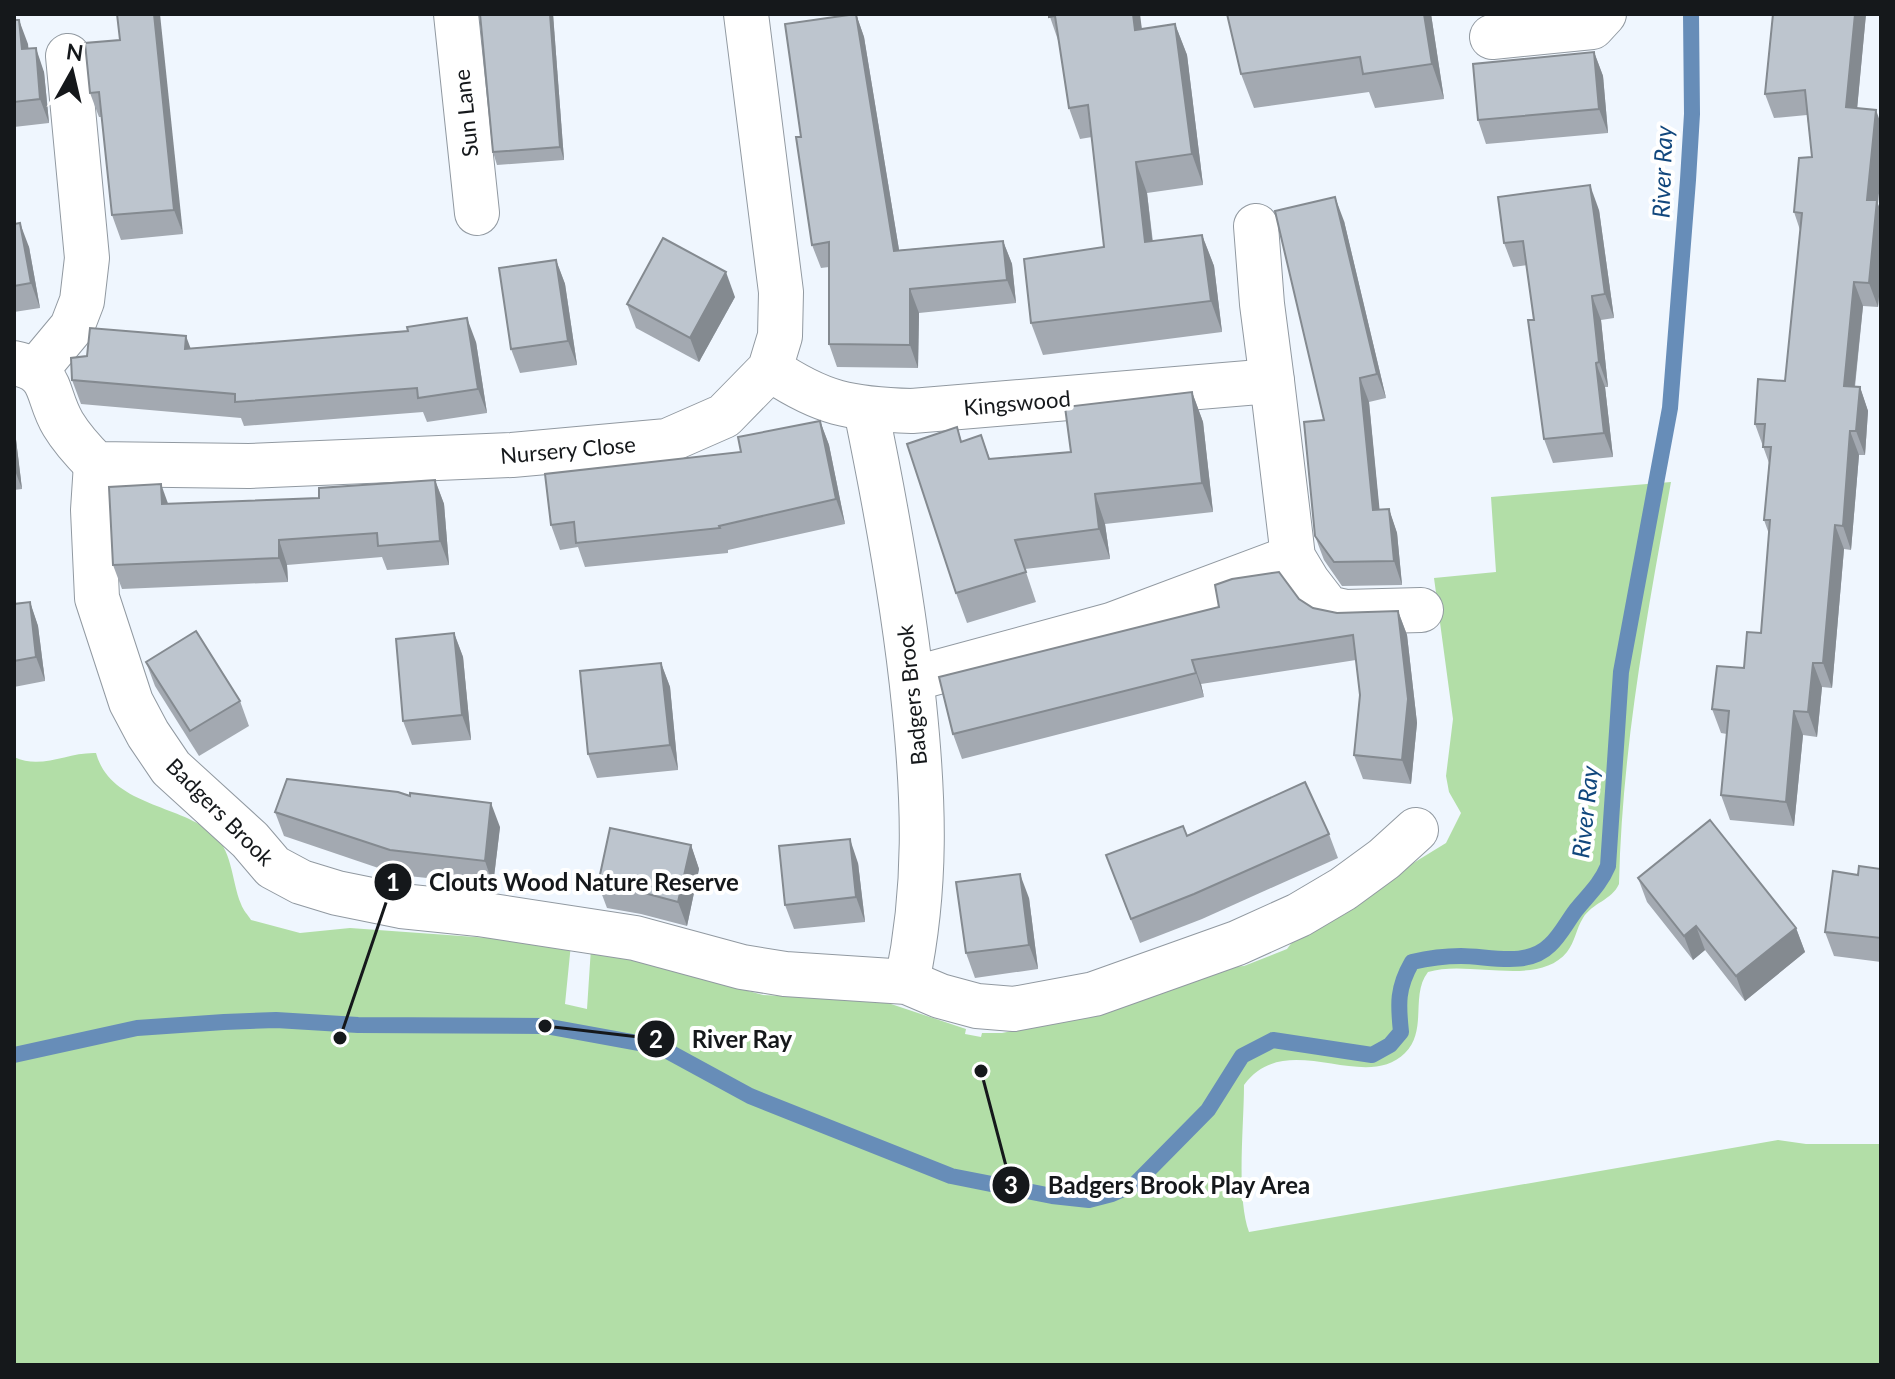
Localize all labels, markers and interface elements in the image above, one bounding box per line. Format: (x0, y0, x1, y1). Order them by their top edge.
north arrow (32, 32, 112, 112)
text: N (65, 37, 85, 66)
street label: Sun Lane (447, 68, 484, 158)
water label: River Ray (1645, 125, 1678, 219)
street label: Kingswood (962, 384, 1072, 421)
street label: Nursery Close (499, 430, 637, 469)
street label: Badgers Brook (891, 623, 932, 767)
street label: Badgers Brook (161, 752, 280, 872)
water label: River Ray (1565, 764, 1604, 859)
callout: Clouts Wood Nature Reserve (373, 858, 755, 906)
text: 1 (386, 867, 400, 896)
text: Clouts Wood Nature Reserve (429, 867, 739, 896)
callout: River Ray (636, 1015, 809, 1063)
text: 2 (649, 1024, 663, 1053)
text: River Ray (692, 1024, 793, 1053)
callout: Badgers Brook Play Area (991, 1161, 1327, 1209)
text: 3 (1004, 1170, 1018, 1199)
text: Badgers Brook Play Area (1048, 1170, 1310, 1199)

